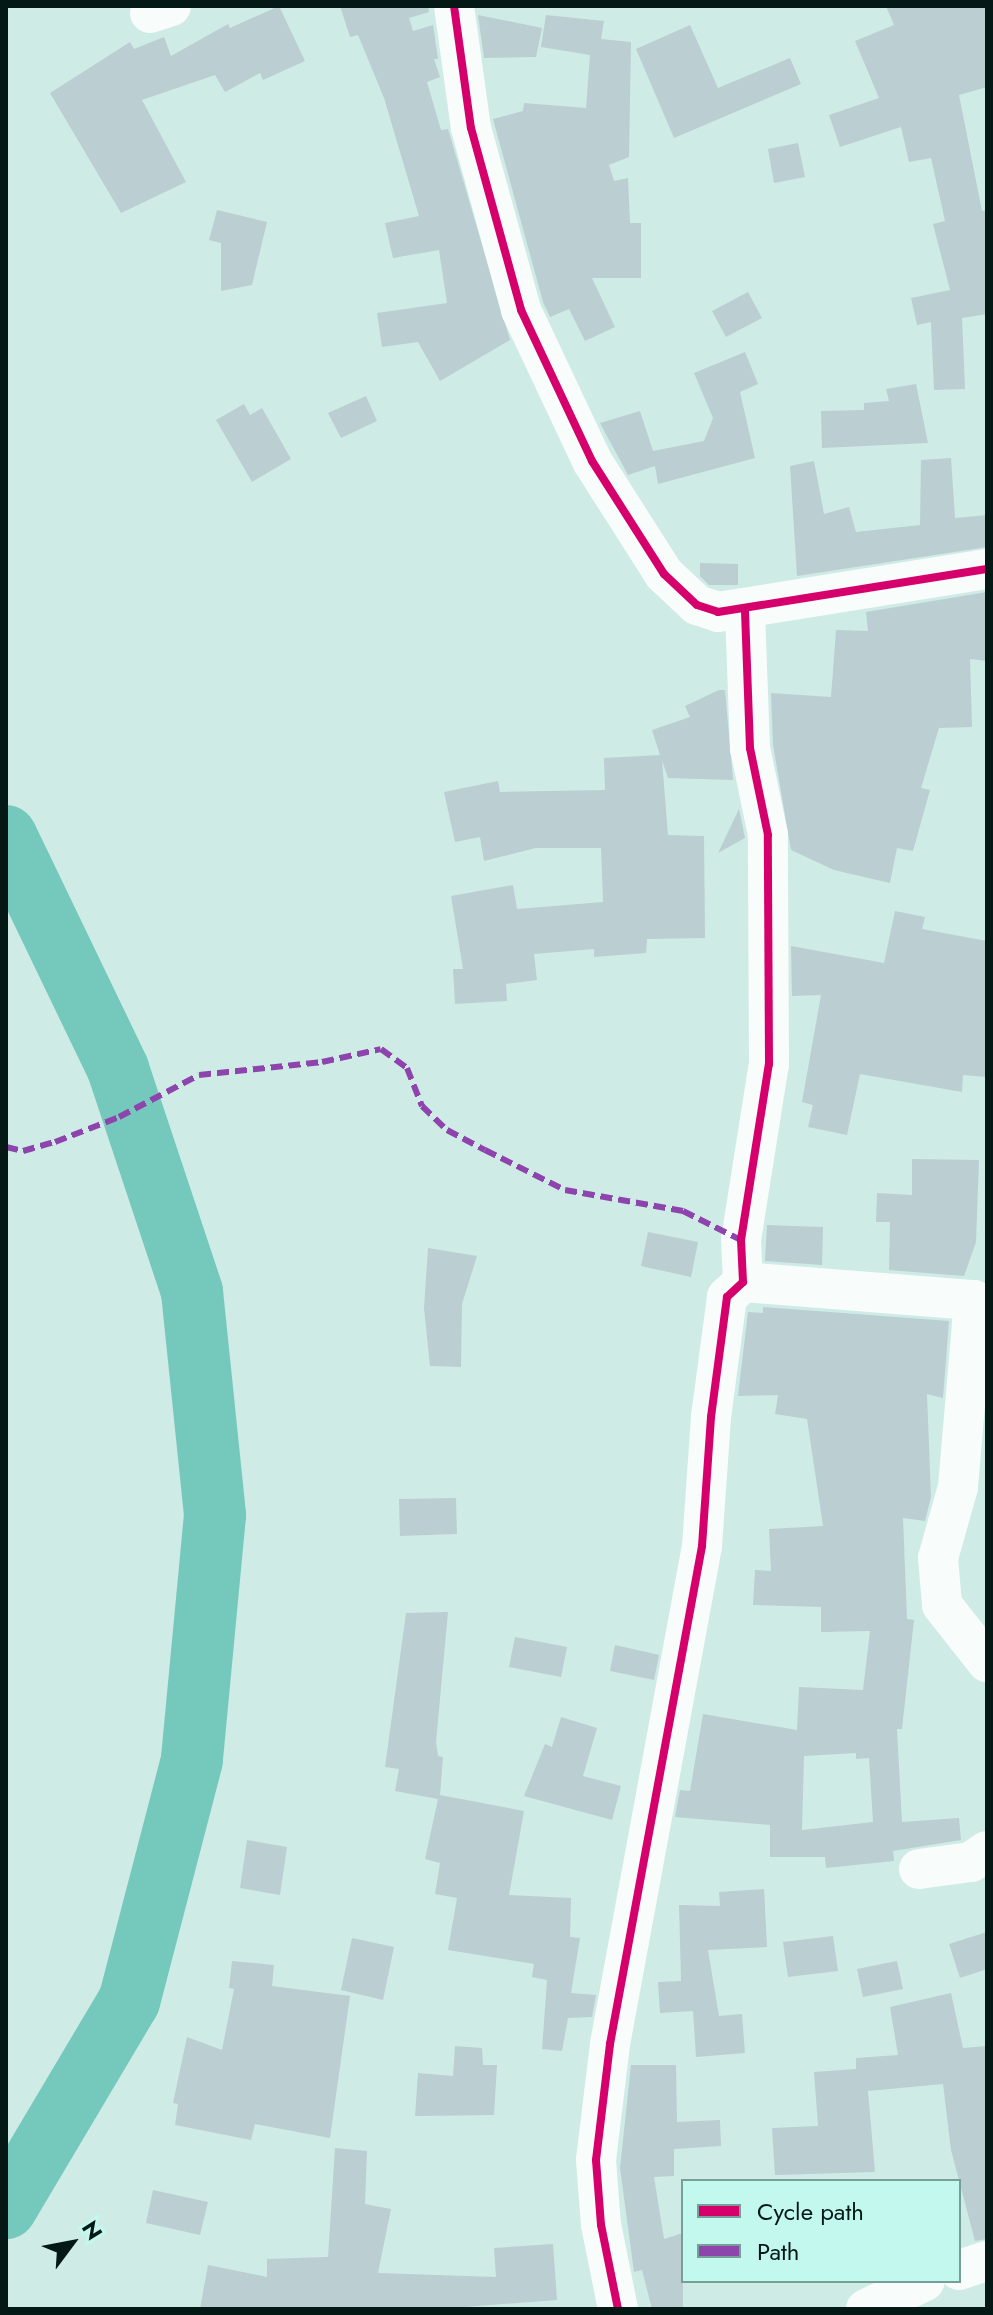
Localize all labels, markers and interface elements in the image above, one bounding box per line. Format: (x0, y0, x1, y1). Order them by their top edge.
legend (681, 2179, 961, 2283)
text: Cycle path (757, 2194, 864, 2229)
north arrow (32, 2203, 112, 2283)
text: N (74, 2214, 111, 2246)
text: Path (757, 2234, 799, 2269)

